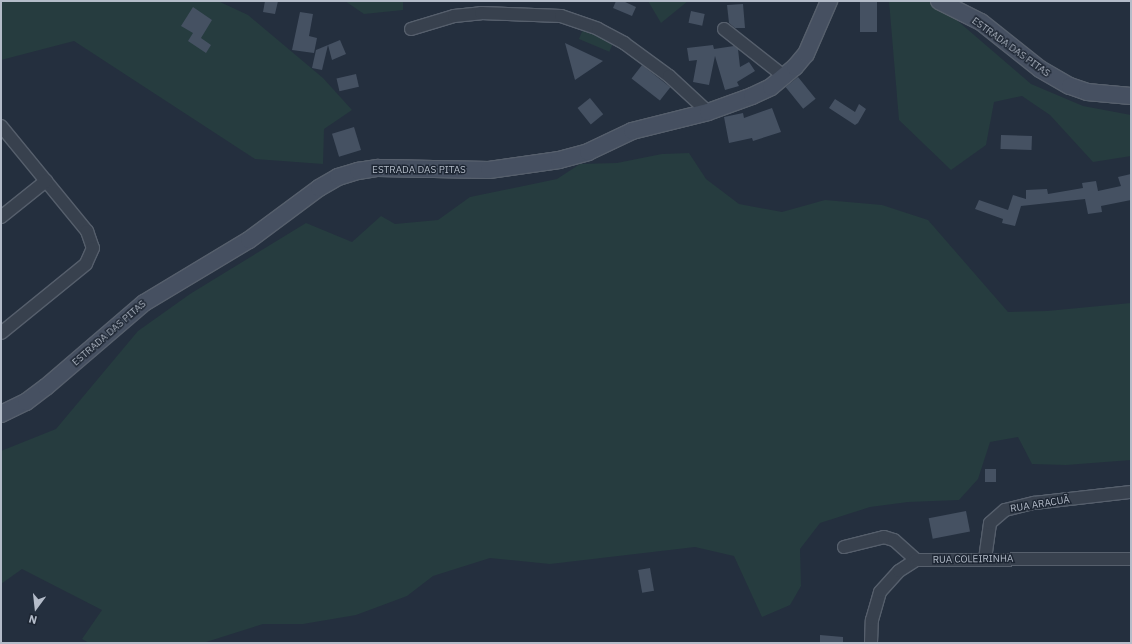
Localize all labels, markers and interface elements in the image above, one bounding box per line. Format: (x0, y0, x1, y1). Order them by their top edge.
street label: ESTRADA DAS PITAS (970, 15, 1052, 79)
street label: ESTRADA DAS PITAS (372, 164, 466, 176)
street label: ESTRADA DAS PITAS (70, 298, 148, 368)
street label: RUA ARACUÃ (1009, 493, 1071, 515)
street label: RUA COLEIRINHA (933, 552, 1013, 566)
north arrow (16, 588, 56, 628)
text: N (27, 612, 39, 627)

